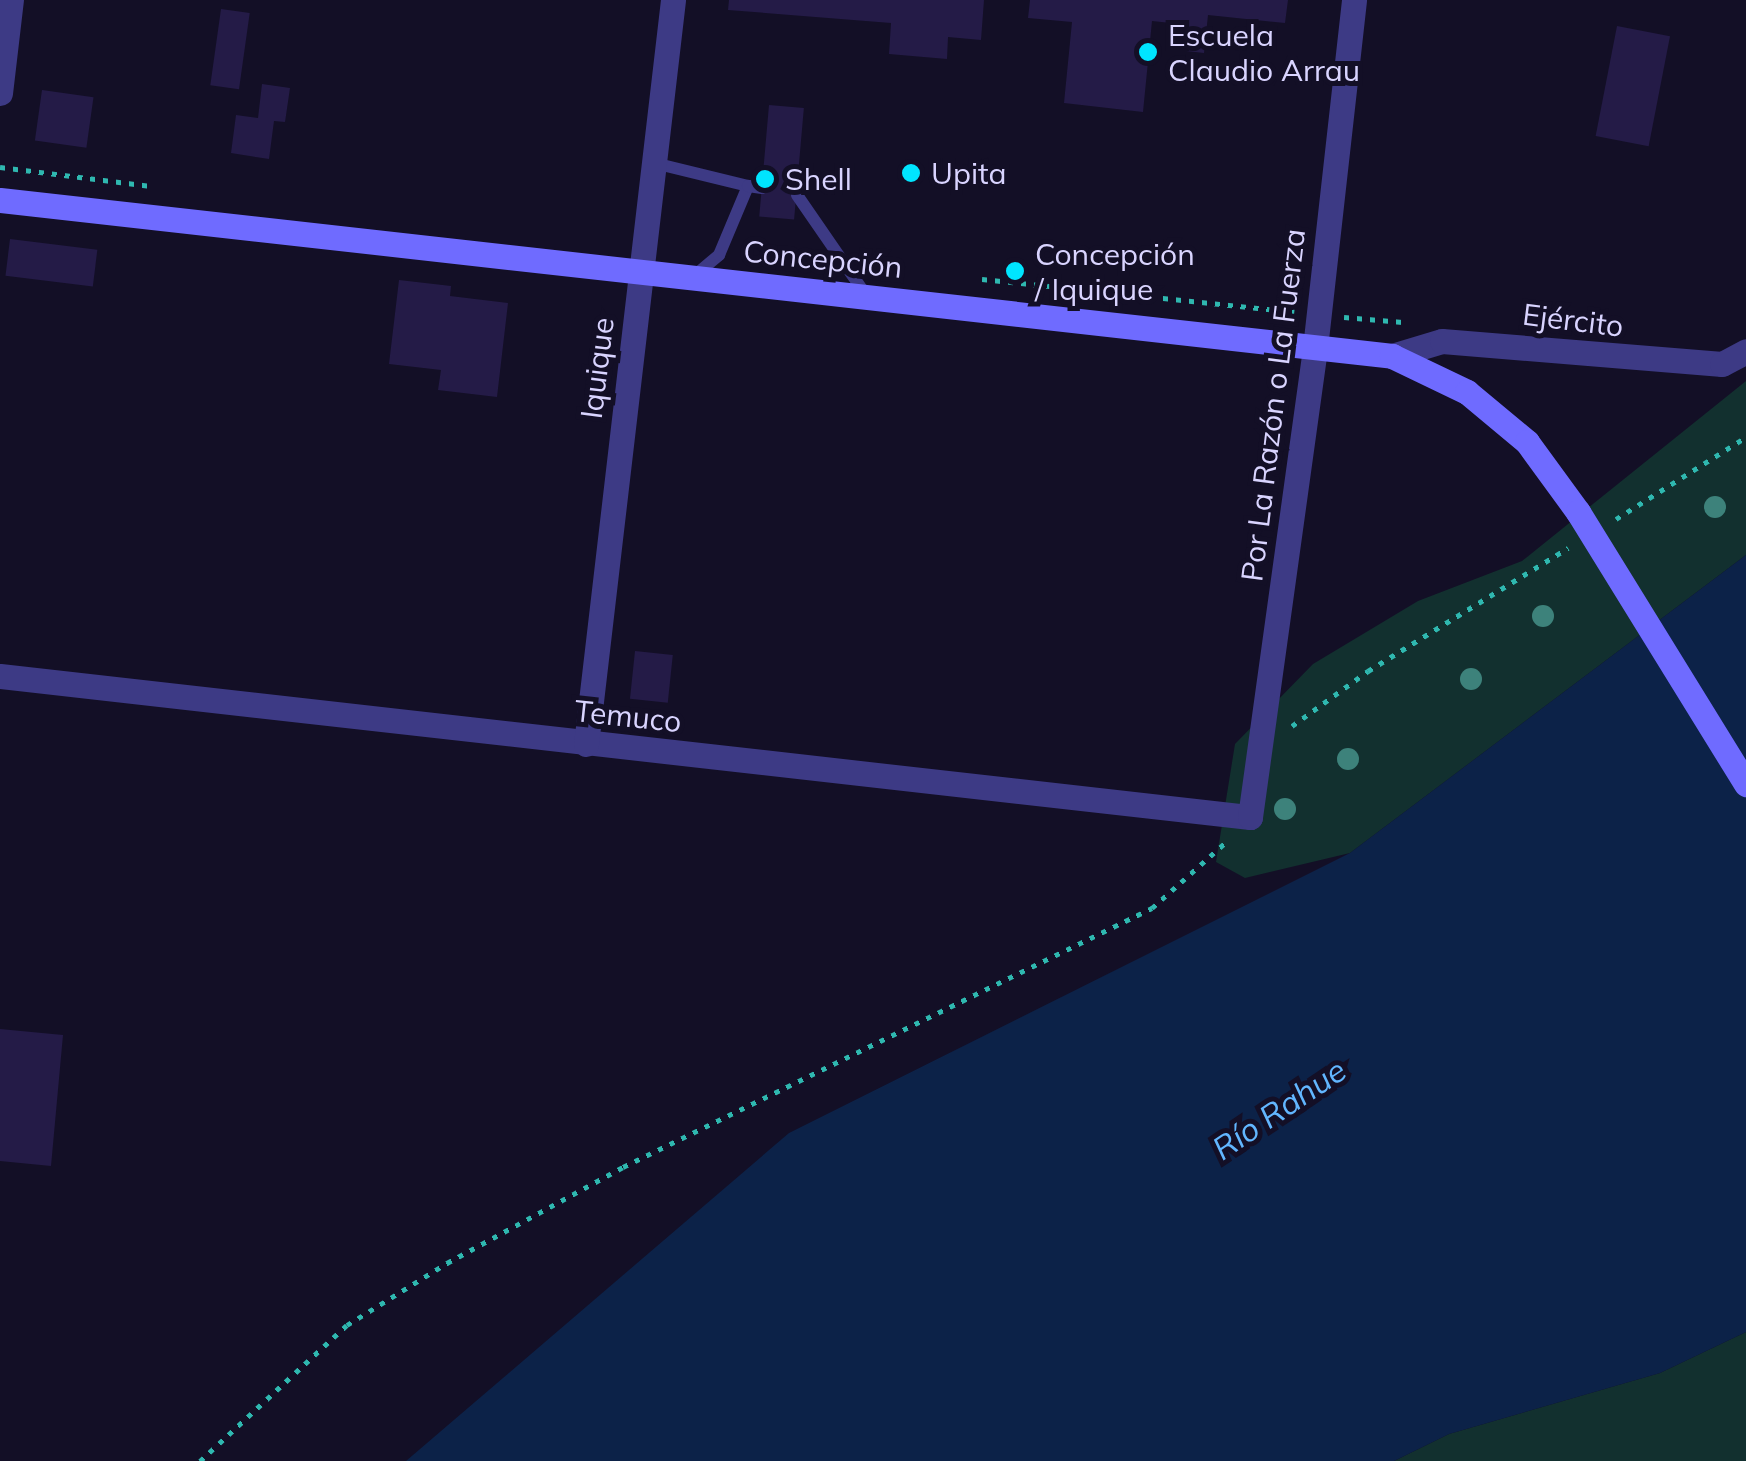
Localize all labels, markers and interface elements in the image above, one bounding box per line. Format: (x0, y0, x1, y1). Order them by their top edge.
place label: Escuela Claudio Arrau (1168, 17, 1360, 88)
marker: Escuela Claudio Arrau (1137, 41, 1159, 63)
place label: Upita (931, 155, 1007, 191)
place label: Shell (785, 161, 852, 197)
marker: Upita (900, 162, 922, 184)
marker: Shell (754, 168, 776, 190)
street label: Por La Razón o La Fuerza (1233, 227, 1313, 583)
street label: Concepción (742, 233, 904, 285)
place label: Concepción / Iquique (1035, 236, 1195, 306)
marker: Concepción / Iquique (1004, 260, 1026, 282)
street label: Ejército (1521, 296, 1625, 344)
street label: Iquique (573, 315, 621, 421)
street label: Temuco (573, 692, 683, 740)
water label: Río Rahue (1205, 1051, 1353, 1167)

